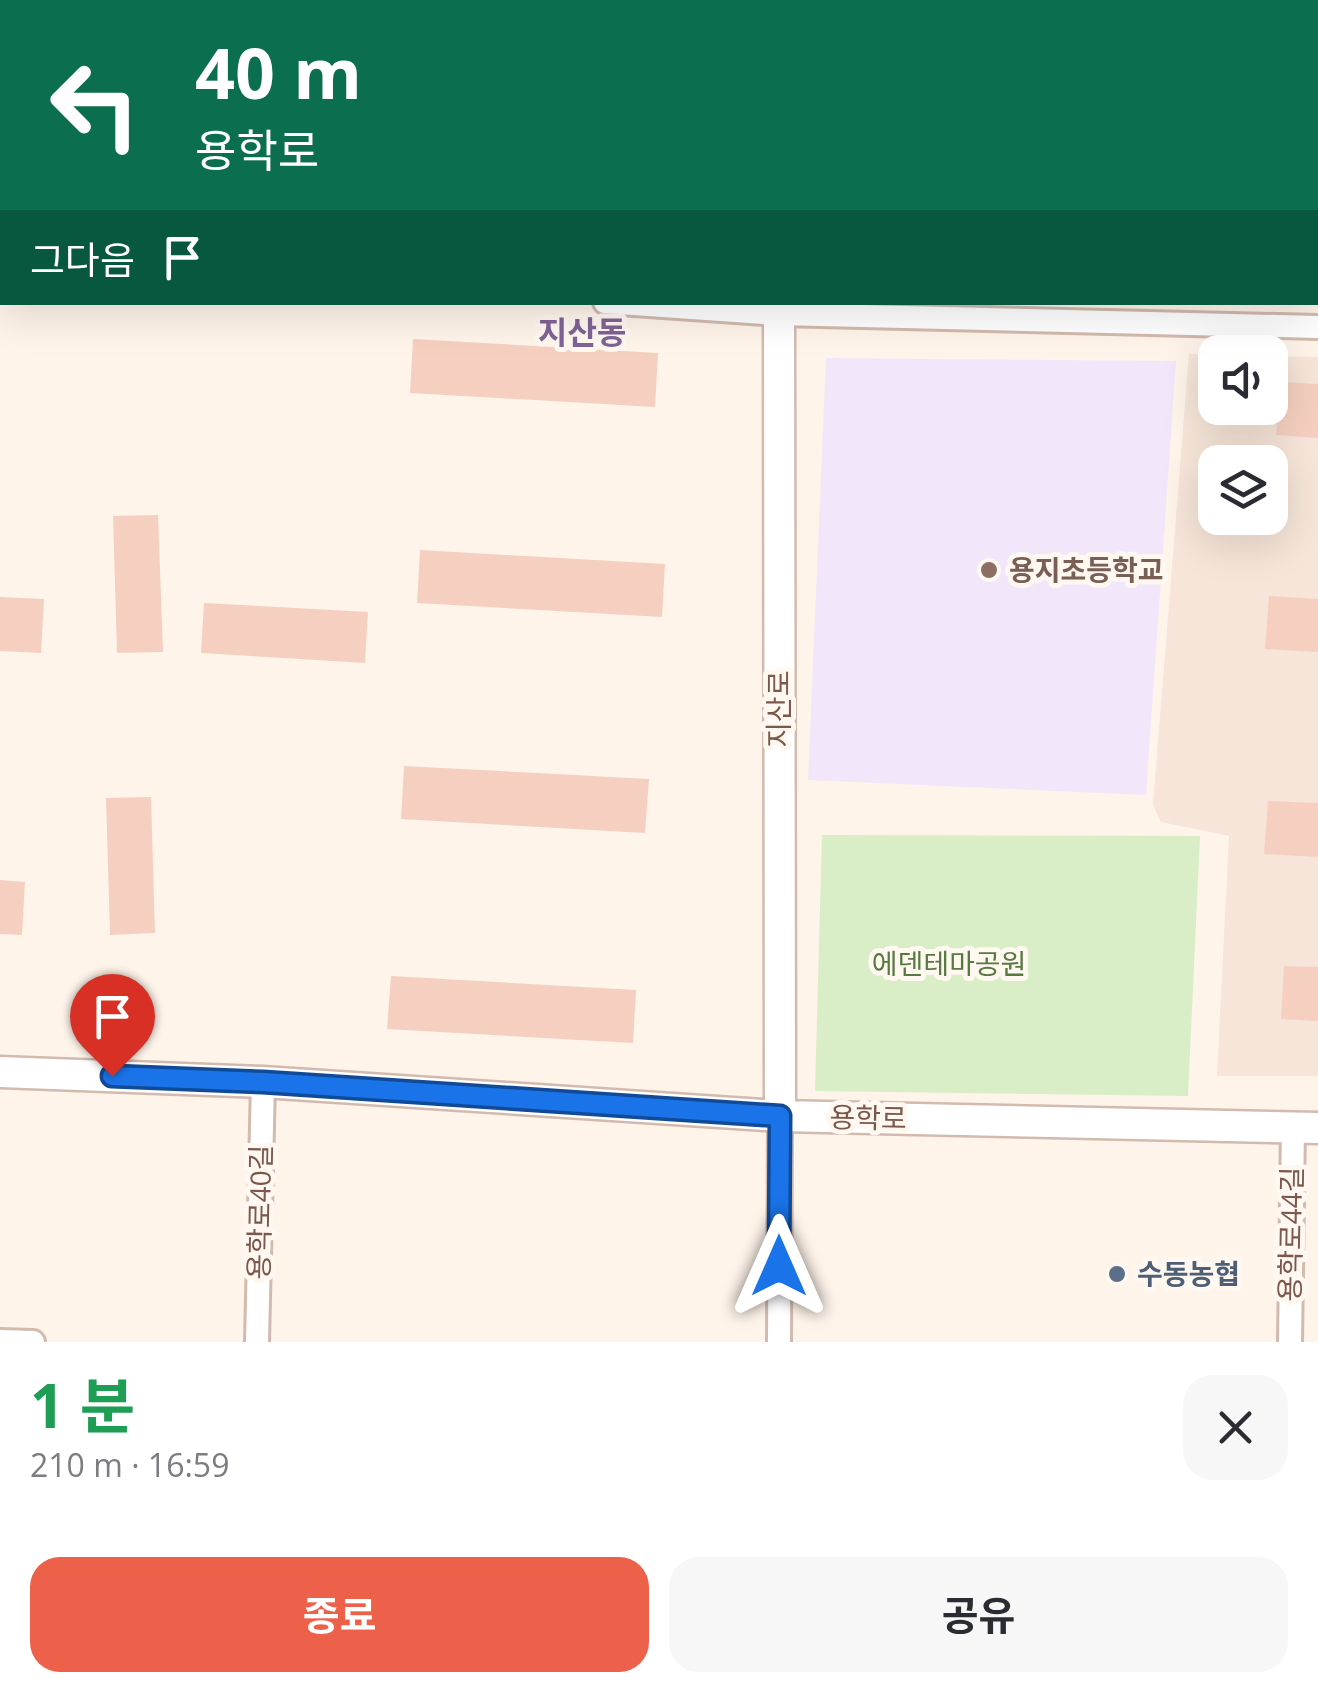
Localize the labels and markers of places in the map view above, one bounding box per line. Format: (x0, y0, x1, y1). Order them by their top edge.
place label: 용지초등학교 (1009, 550, 1164, 588)
marker: 용지초등학교 (978, 559, 1000, 581)
pin (70, 974, 155, 1077)
place label: 수동농협 (1137, 1254, 1240, 1292)
marker: 수동농협 (1106, 1263, 1128, 1285)

